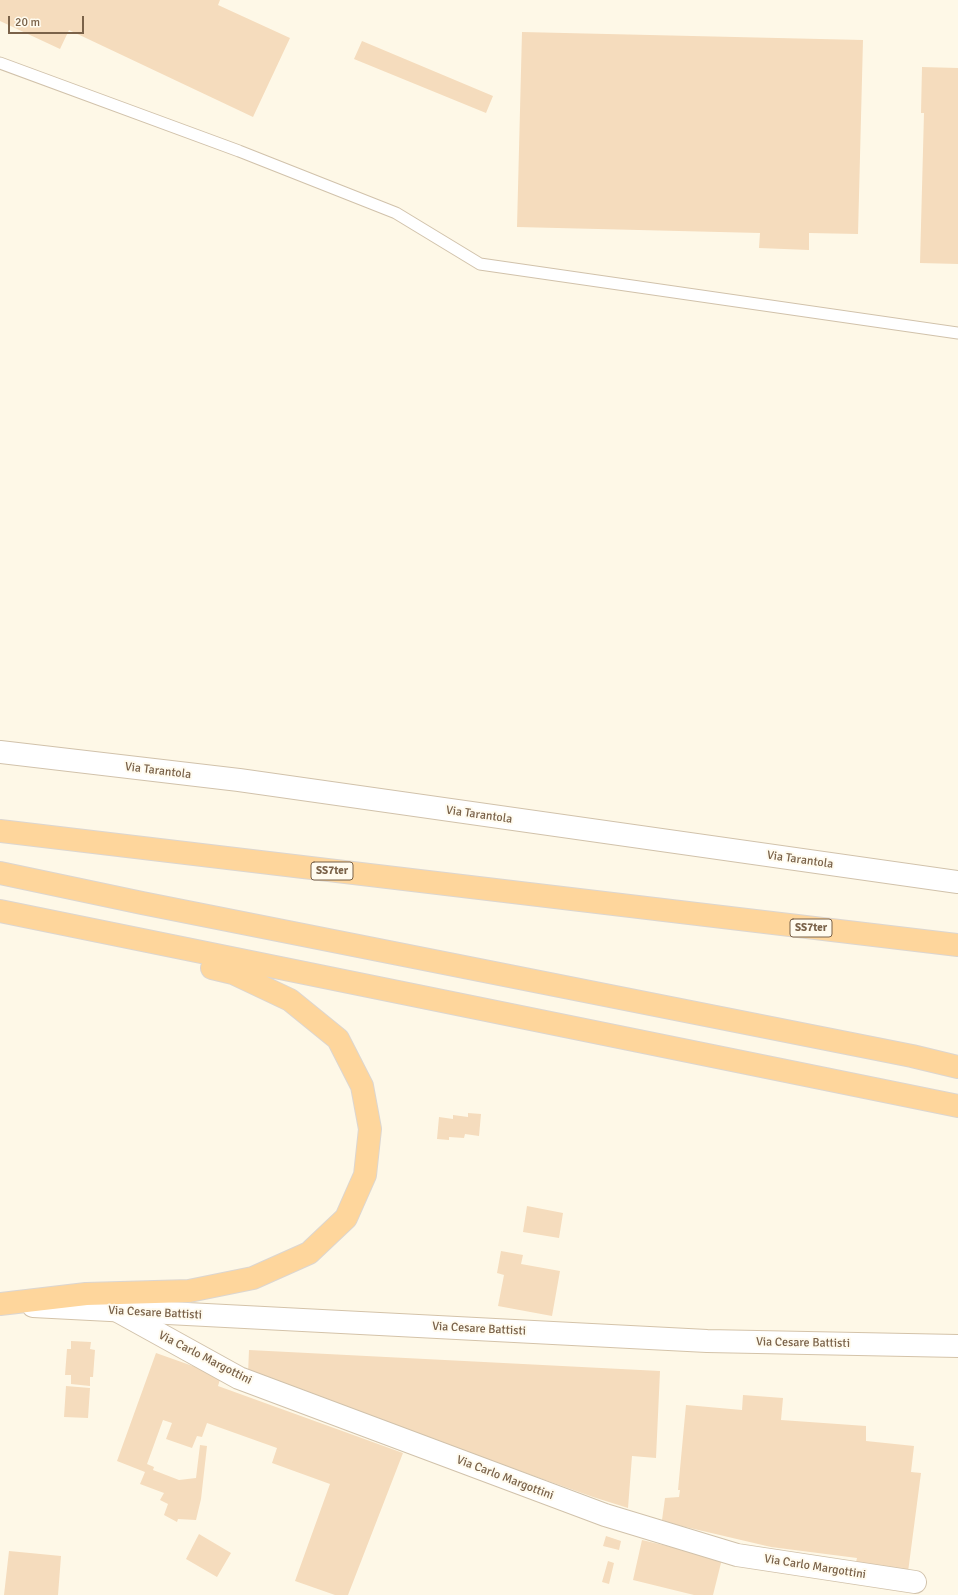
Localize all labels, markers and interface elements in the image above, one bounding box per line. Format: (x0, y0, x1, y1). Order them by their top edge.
scale bar (10, 8, 86, 34)
text: 20 m (15, 15, 40, 30)
street label: Via Tarantola (124, 760, 192, 782)
street label: Via Tarantola (445, 803, 513, 827)
street label: Via Tarantola (766, 848, 834, 872)
road number: SS7ter (311, 862, 353, 880)
road number: SS7ter (790, 919, 832, 937)
street label: Via Cesare Battisti (108, 1303, 202, 1323)
street label: Via Cesare Battisti (432, 1319, 526, 1339)
street label: Via Carlo Margottini (156, 1328, 254, 1388)
street label: Via Cesare Battisti (756, 1335, 850, 1351)
street label: Via Carlo Margottini (454, 1453, 556, 1503)
street label: Via Carlo Margottini (763, 1552, 867, 1582)

